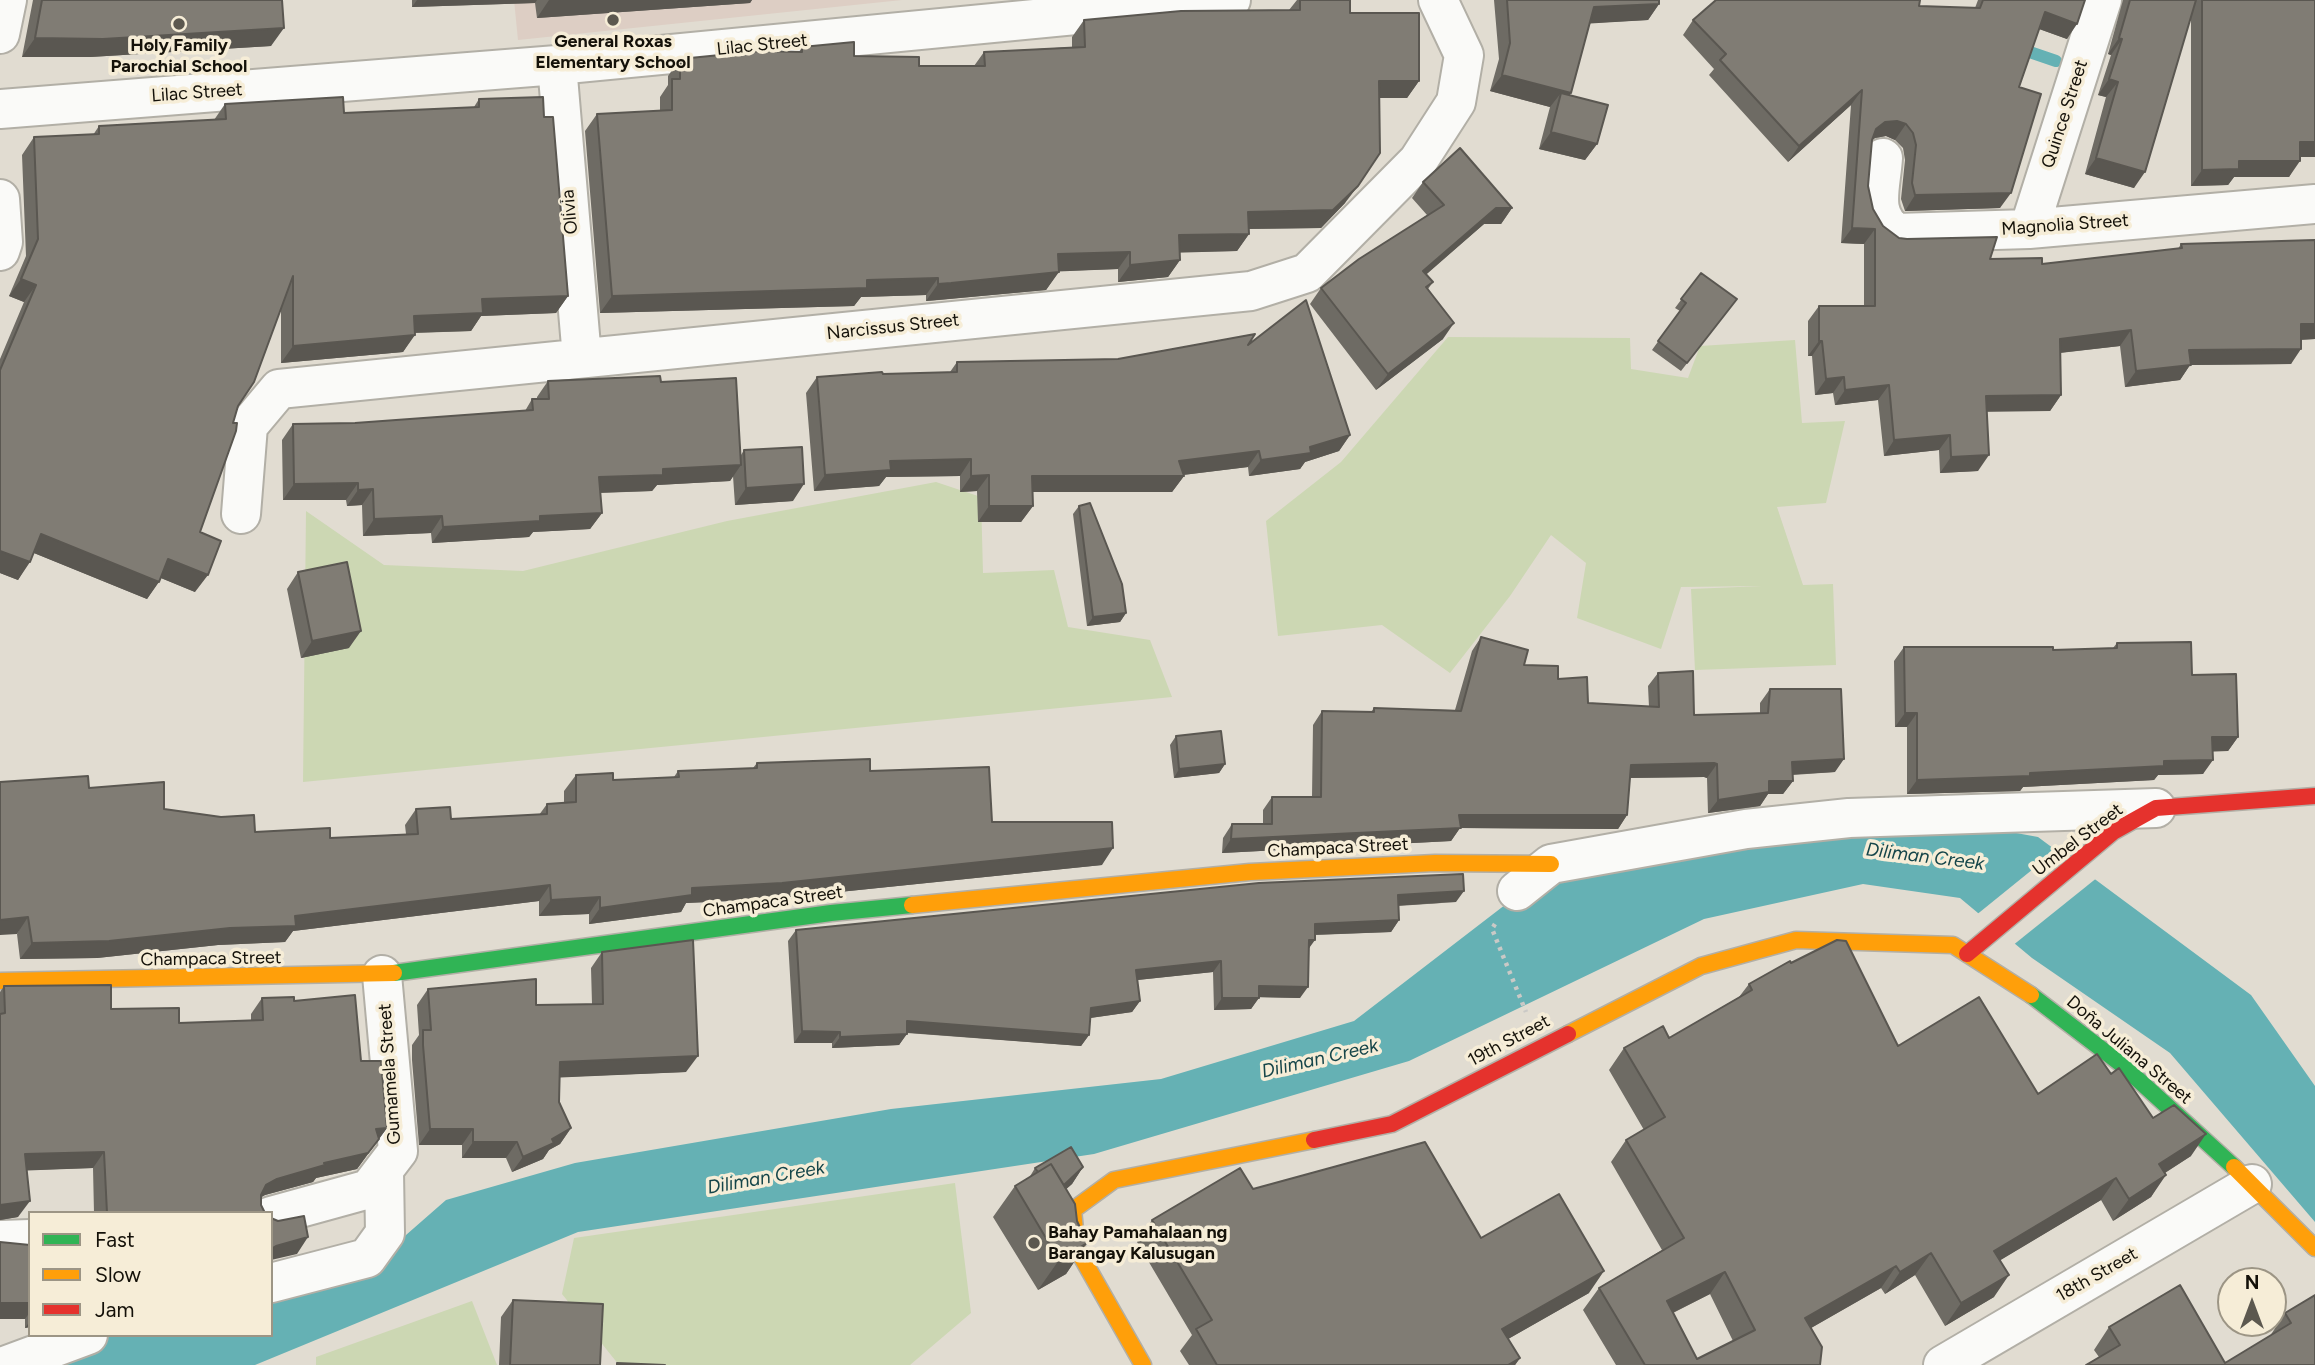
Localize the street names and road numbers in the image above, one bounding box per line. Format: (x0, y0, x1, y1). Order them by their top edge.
street label: Lilac Street (715, 29, 809, 61)
street label: Quince Street (2037, 57, 2093, 171)
street label: Lilac Street (151, 79, 243, 107)
street label: Olivia (557, 189, 583, 235)
street label: Magnolia Street (2001, 210, 2129, 240)
street label: Narcissus Street (826, 309, 960, 345)
street label: Umbel Street (2029, 799, 2127, 881)
street label: Champaca Street (1267, 834, 1409, 862)
street label: Champaca Street (702, 881, 844, 923)
street label: Champaca Street (140, 947, 282, 971)
street label: Doña Juliana Street (2062, 991, 2196, 1109)
street label: Gumamela Street (374, 1003, 406, 1145)
street label: 19th Street (1464, 1010, 1554, 1072)
street label: 18th Street (2053, 1243, 2141, 1307)

